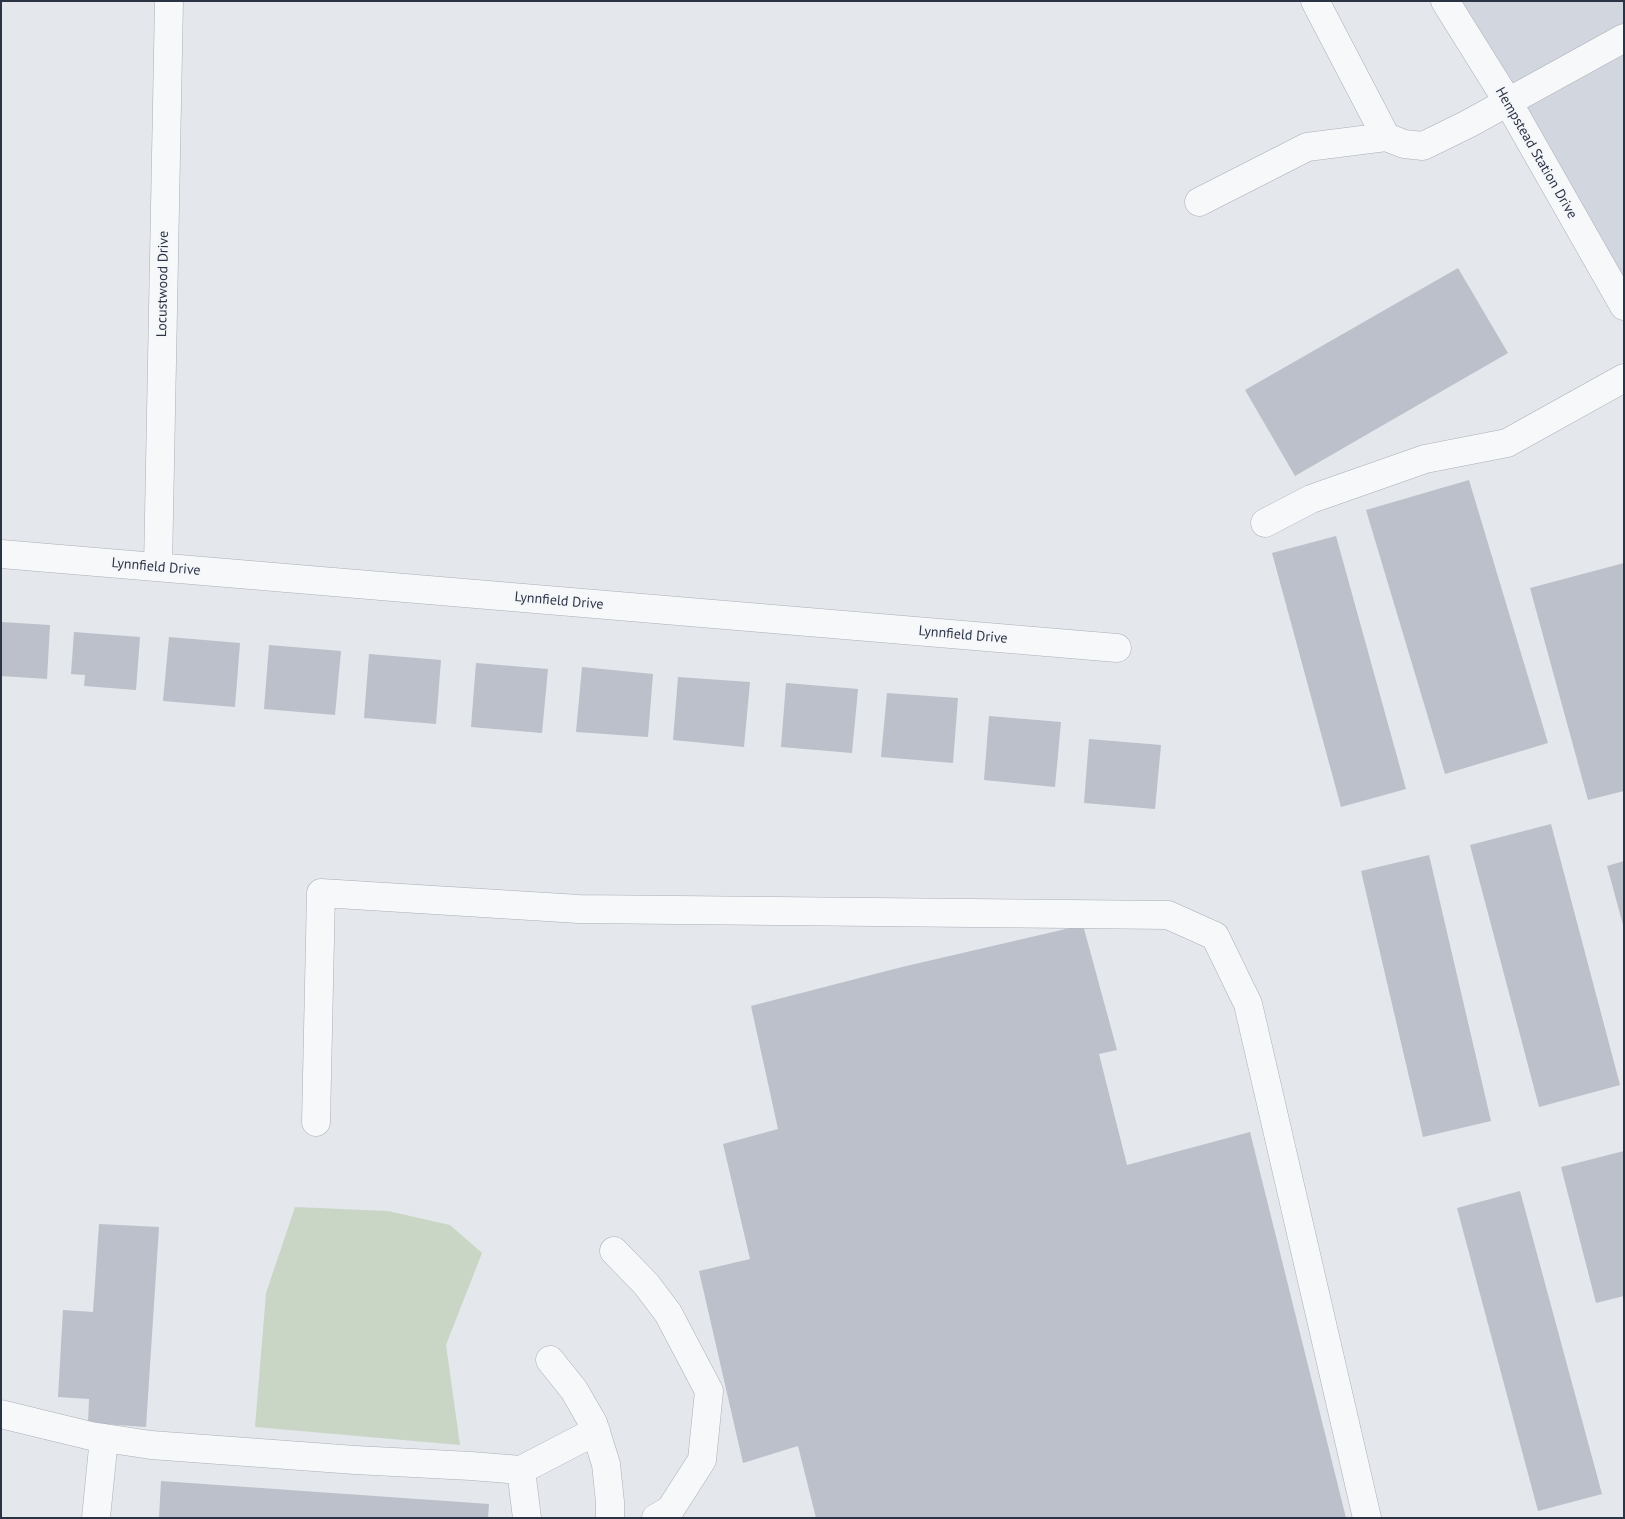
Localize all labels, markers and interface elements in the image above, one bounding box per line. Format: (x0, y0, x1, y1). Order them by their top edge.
street label: Hempstead Station Drive (1491, 84, 1581, 222)
street label: Locustwood Drive (154, 231, 172, 337)
street label: Lynnfield Drive (111, 555, 201, 579)
street label: Lynnfield Drive (514, 589, 604, 613)
street label: Lynnfield Drive (918, 623, 1008, 647)

